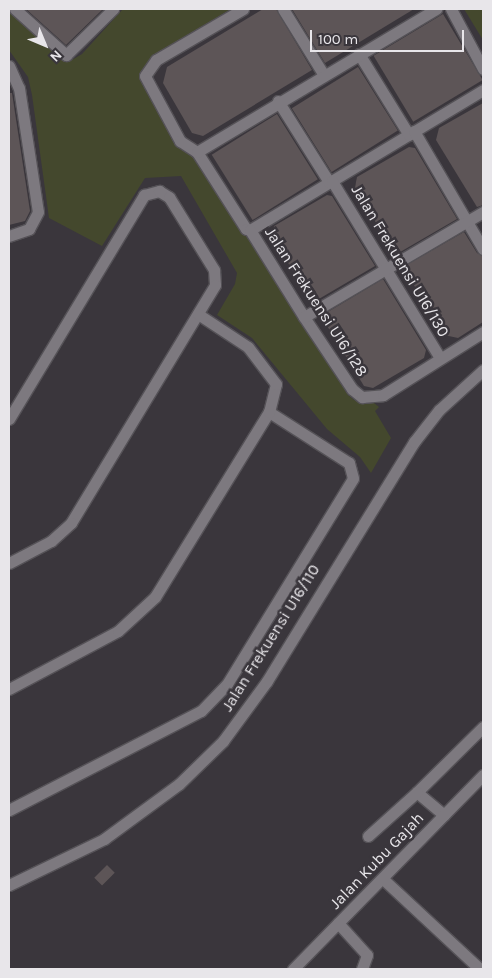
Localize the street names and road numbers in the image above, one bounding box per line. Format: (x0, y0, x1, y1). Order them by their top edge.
street label: Jalan Frekuensi U16/130 (347, 181, 453, 341)
street label: Jalan Frekuensi U16/128 (261, 224, 371, 380)
street label: Jalan Frekuensi U16/110 (218, 561, 324, 715)
street label: Jalan Kubu Gajah (326, 809, 428, 913)

